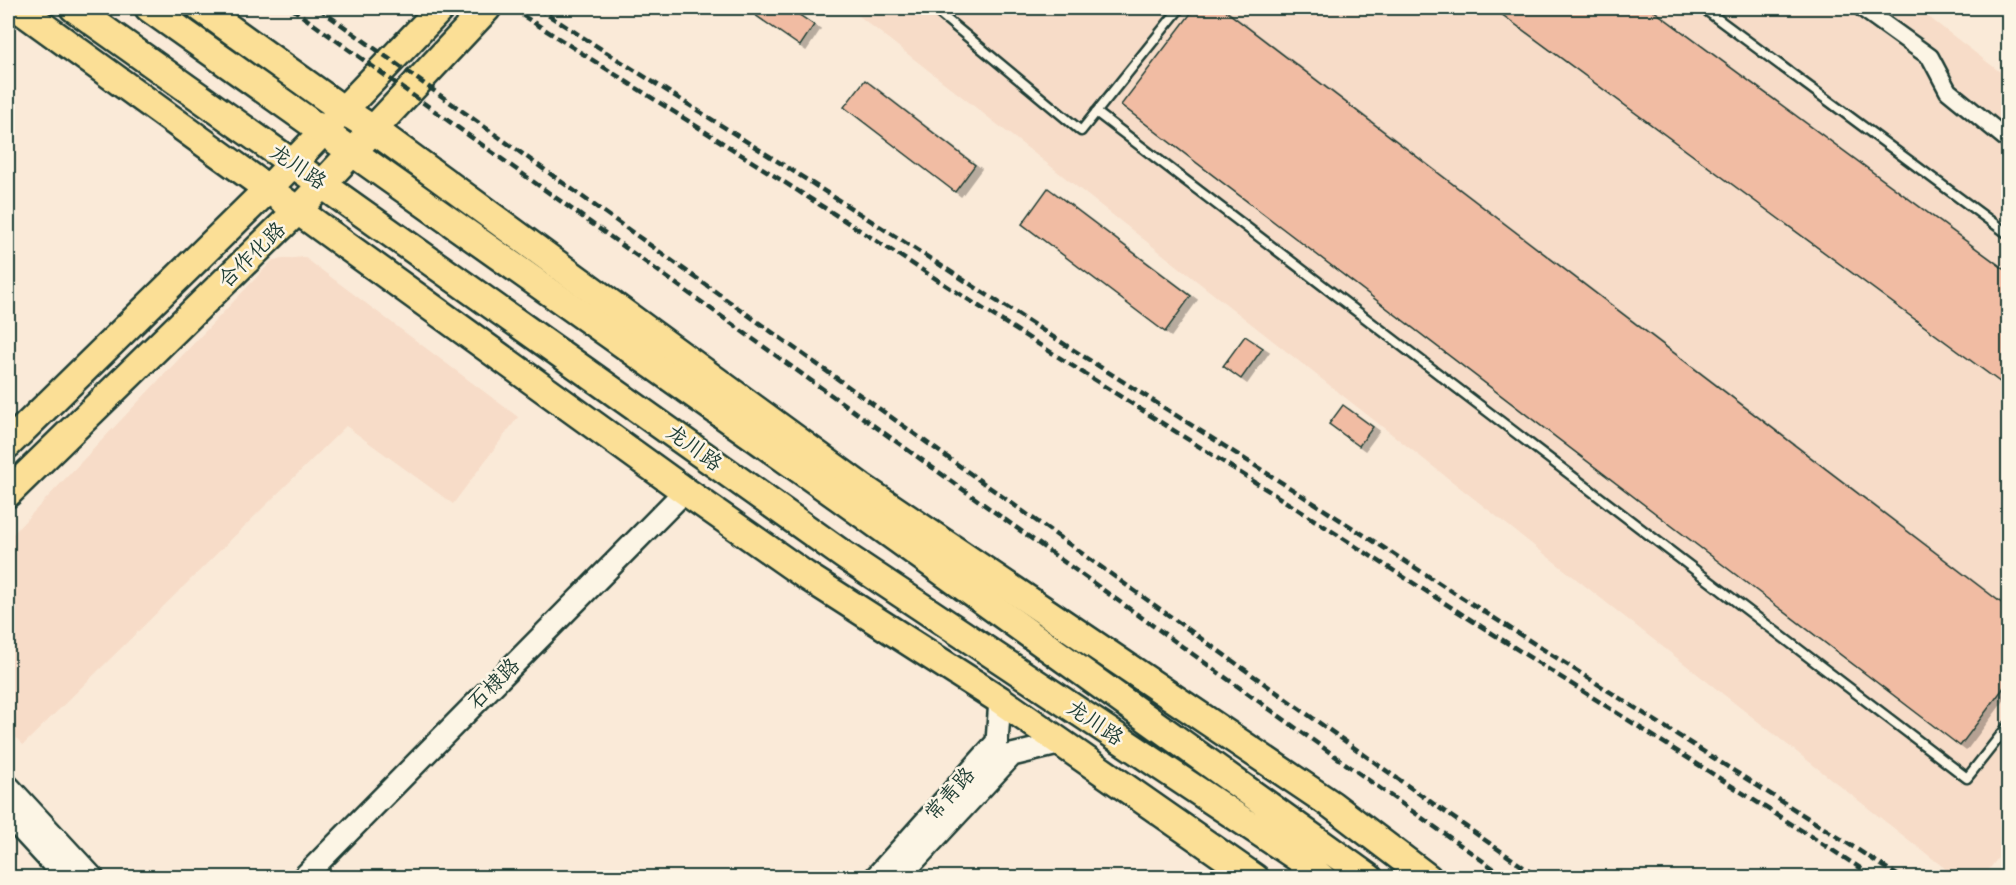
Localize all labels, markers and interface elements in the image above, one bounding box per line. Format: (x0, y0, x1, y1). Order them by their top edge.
street label: 龙川路 (265, 139, 331, 195)
street label: 合作化路 (213, 217, 291, 293)
street label: 龙川路 (661, 419, 727, 477)
street label: 石棣路 (463, 653, 525, 715)
street label: 龙川路 (1062, 695, 1128, 751)
street label: 常青路 (920, 762, 980, 826)

